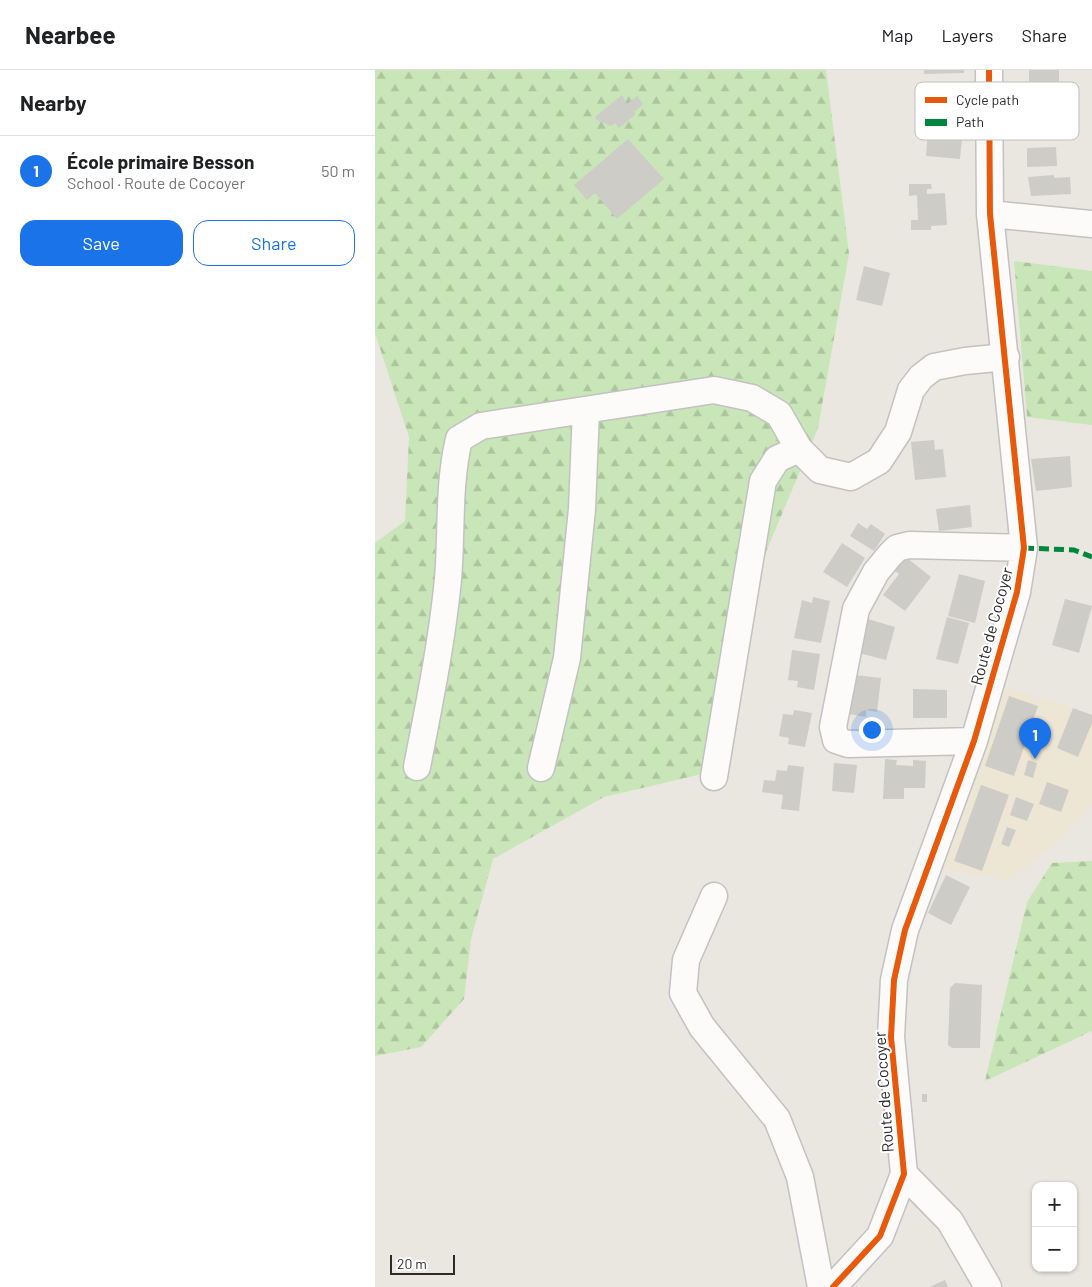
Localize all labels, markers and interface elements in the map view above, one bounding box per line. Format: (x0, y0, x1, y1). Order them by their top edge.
text: Nearbee (25, 20, 116, 49)
text: Map (881, 24, 913, 46)
text: Layers (941, 24, 994, 46)
text: Share (1022, 24, 1067, 46)
legend (915, 82, 1079, 140)
text: Nearby (20, 90, 86, 115)
text: Cycle path (956, 91, 1019, 108)
text: Path (956, 113, 984, 130)
text: École primaire Besson (67, 150, 254, 173)
text: 1 (33, 161, 39, 180)
text: 50 m (321, 161, 355, 180)
text: School · Route de Cocoyer (67, 173, 245, 192)
button: Save (20, 220, 183, 266)
button: Share (193, 220, 355, 266)
street label: Route de Cocoyer (966, 565, 1016, 687)
your location (859, 717, 885, 743)
pin: 1 (1019, 718, 1051, 759)
street label: Route de Cocoyer (869, 1031, 897, 1153)
map controls (1032, 1182, 1077, 1272)
button: + (1032, 1182, 1077, 1227)
button: − (1032, 1227, 1077, 1272)
scale bar (390, 1252, 455, 1275)
text: 20 m (397, 1255, 427, 1272)

